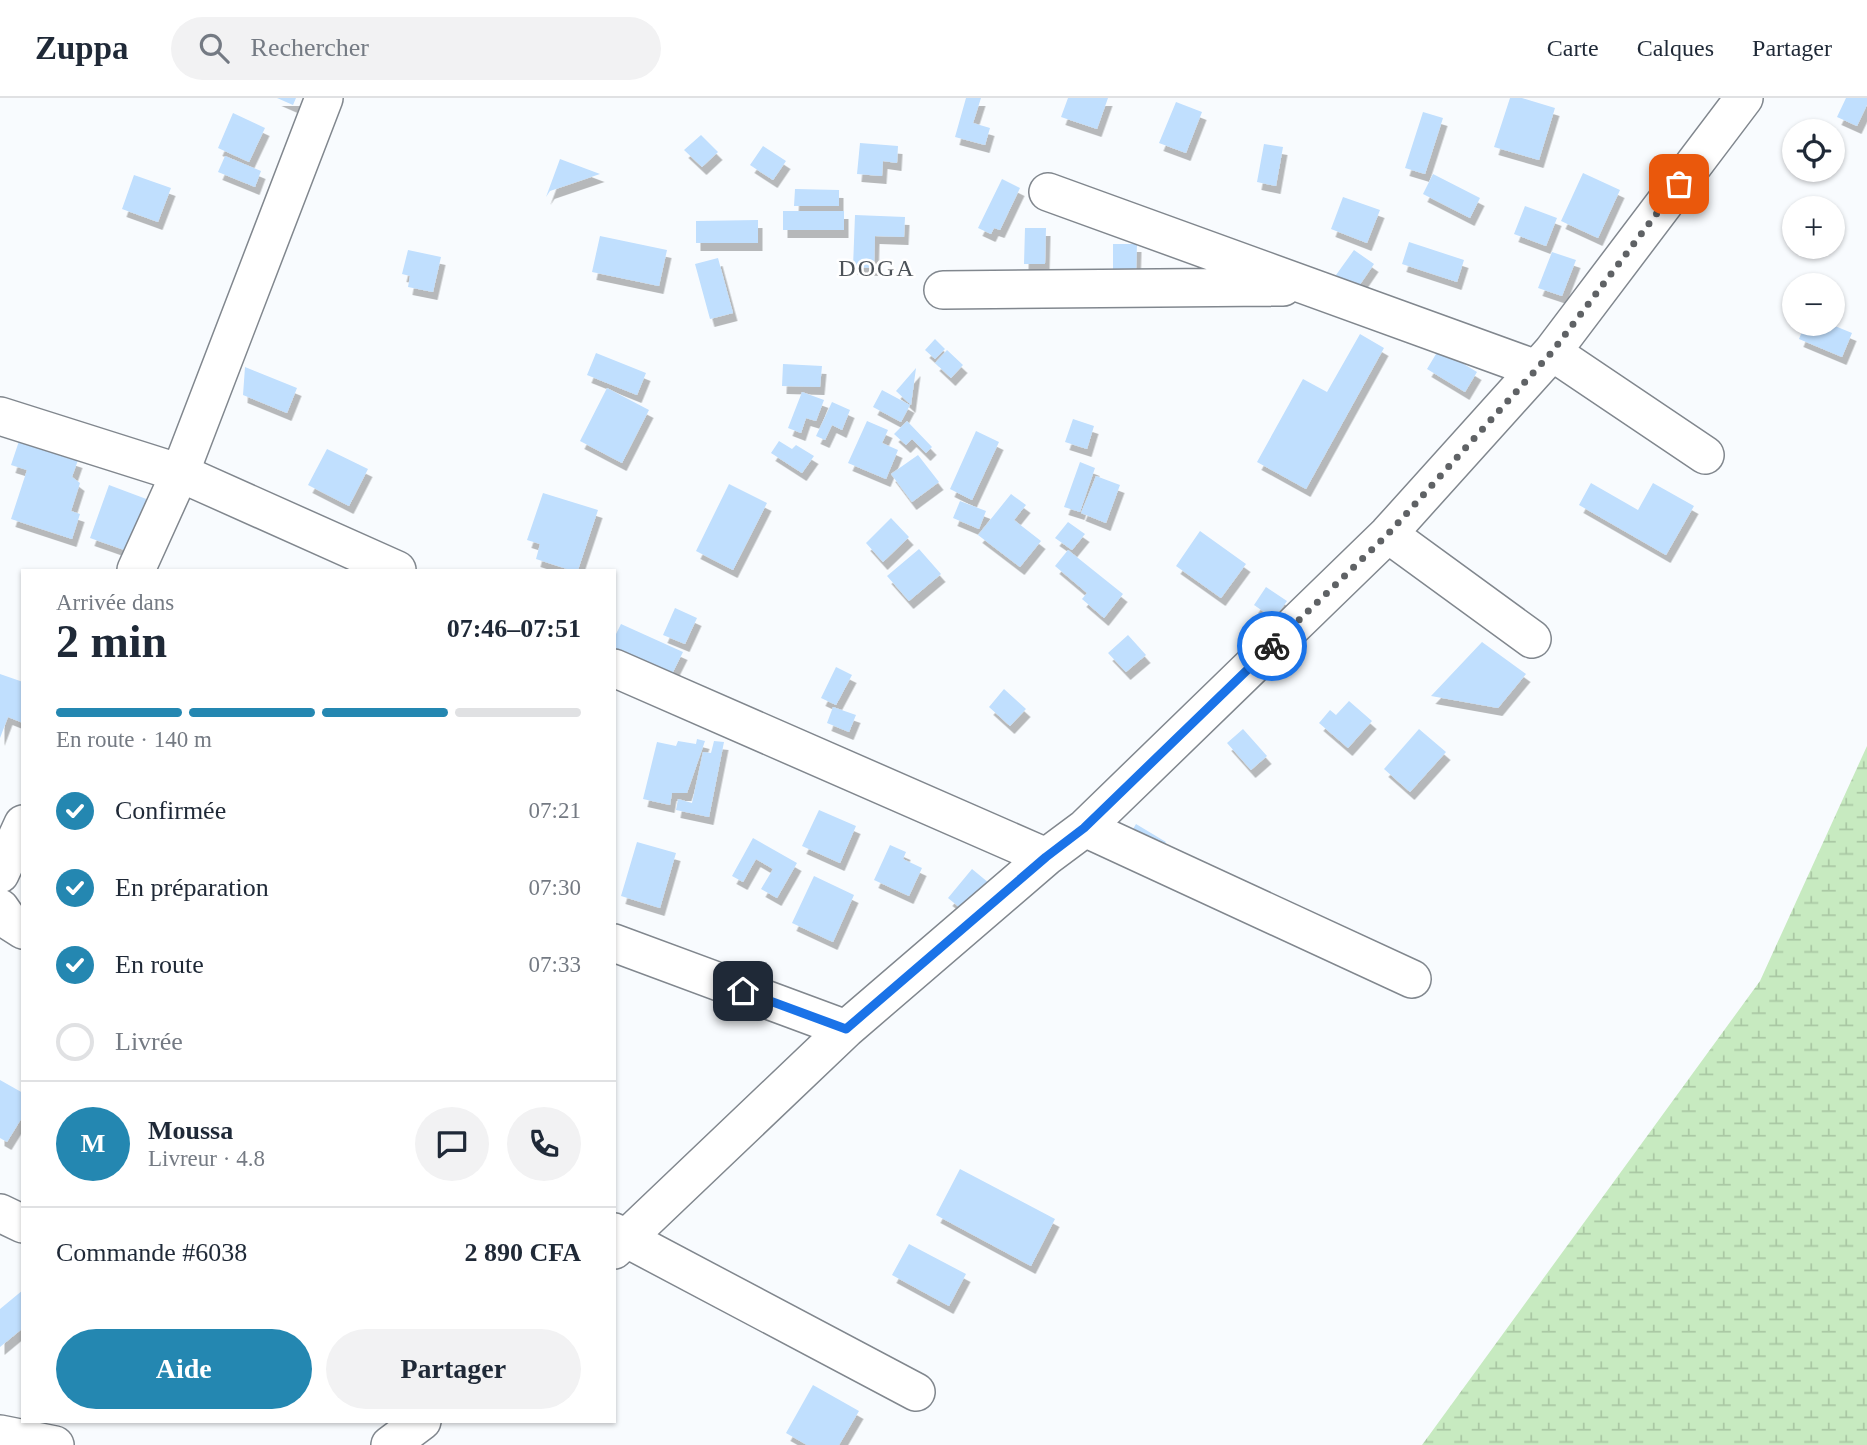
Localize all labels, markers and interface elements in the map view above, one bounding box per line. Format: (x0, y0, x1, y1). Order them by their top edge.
search box (171, 17, 661, 80)
icon: search (195, 29, 233, 67)
text: Zuppa (35, 30, 129, 66)
text: Rechercher (251, 33, 369, 62)
text: Carte (1547, 35, 1599, 61)
text: Calques (1637, 35, 1714, 61)
text: Partager (1752, 35, 1832, 61)
map controls (1782, 119, 1845, 336)
button: locate (1782, 119, 1845, 182)
pin (1649, 154, 1709, 214)
icon: bag (1660, 165, 1698, 203)
button: + (1782, 196, 1845, 259)
district label: DOGA (838, 255, 916, 281)
button: − (1782, 273, 1845, 336)
text: Arrivée dans (56, 590, 174, 615)
courier (1237, 611, 1307, 681)
text: 07:46–07:51 (447, 614, 581, 643)
text: 2 min (56, 616, 167, 667)
icon: bike (1253, 627, 1291, 665)
text: En route · 140 m (56, 727, 212, 752)
icon: check (56, 792, 94, 830)
text: Confirmée (115, 796, 226, 825)
text: 07:21 (529, 798, 581, 823)
icon: check (56, 869, 94, 907)
text: En préparation (115, 873, 269, 902)
text: 07:30 (529, 875, 581, 900)
icon: check (56, 946, 94, 984)
text: En route (115, 950, 204, 979)
text: 07:33 (529, 952, 581, 977)
pin (713, 961, 773, 1021)
icon: home (724, 972, 762, 1010)
text: Livrée (115, 1027, 183, 1056)
button: chat (415, 1107, 489, 1181)
button: phone (507, 1107, 581, 1181)
text: Moussa (148, 1116, 233, 1145)
text: M (81, 1129, 105, 1158)
text: Livreur · 4.8 (148, 1146, 265, 1171)
text: Commande #6038 (56, 1238, 247, 1267)
text: 2 890 CFA (464, 1238, 581, 1267)
button: Aide (56, 1329, 312, 1409)
button: Partager (326, 1329, 581, 1409)

